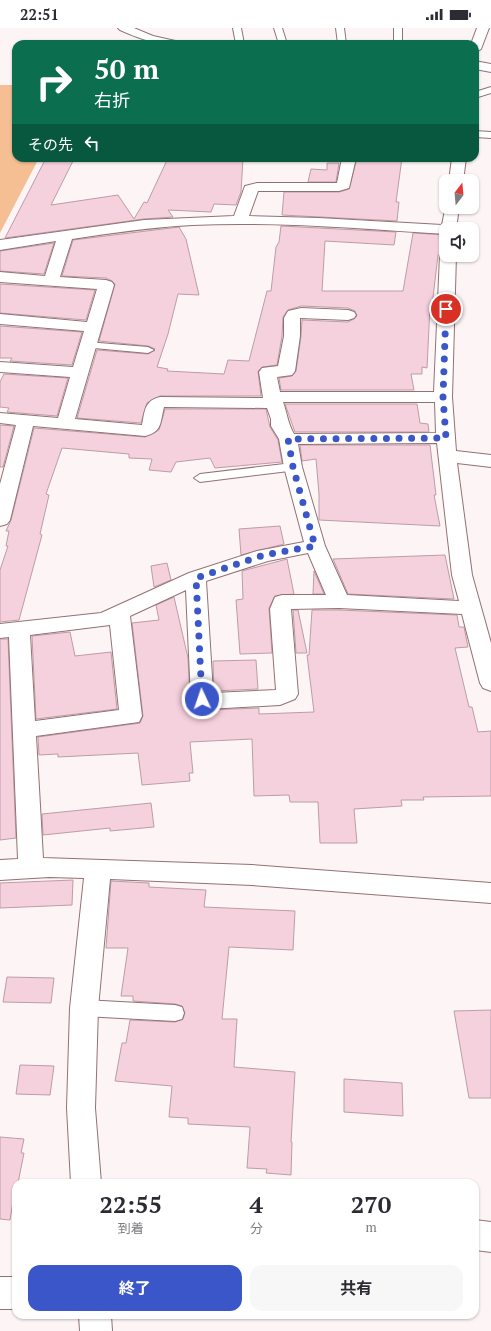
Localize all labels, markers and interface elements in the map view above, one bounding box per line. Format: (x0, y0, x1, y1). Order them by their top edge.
text: 22:51 (20, 4, 59, 24)
text: 50 m (94, 50, 159, 87)
icon: right (28, 56, 80, 108)
text: 右折 (94, 88, 130, 112)
icon: left (81, 132, 103, 154)
text: その先 (28, 134, 73, 154)
north arrow (439, 174, 479, 214)
map controls (439, 174, 479, 262)
button: sound (439, 222, 479, 262)
pin (429, 292, 463, 326)
icon: arrive (435, 298, 457, 320)
position arrow (181, 678, 223, 720)
text: 22:55 (100, 1188, 162, 1220)
text: 4 (250, 1188, 263, 1220)
text: 270 (351, 1188, 391, 1220)
text: m (365, 1218, 377, 1236)
text: 到着 (118, 1219, 144, 1237)
text: 分 (250, 1219, 263, 1237)
button: 終了 (28, 1265, 242, 1311)
button: 共有 (250, 1265, 463, 1311)

